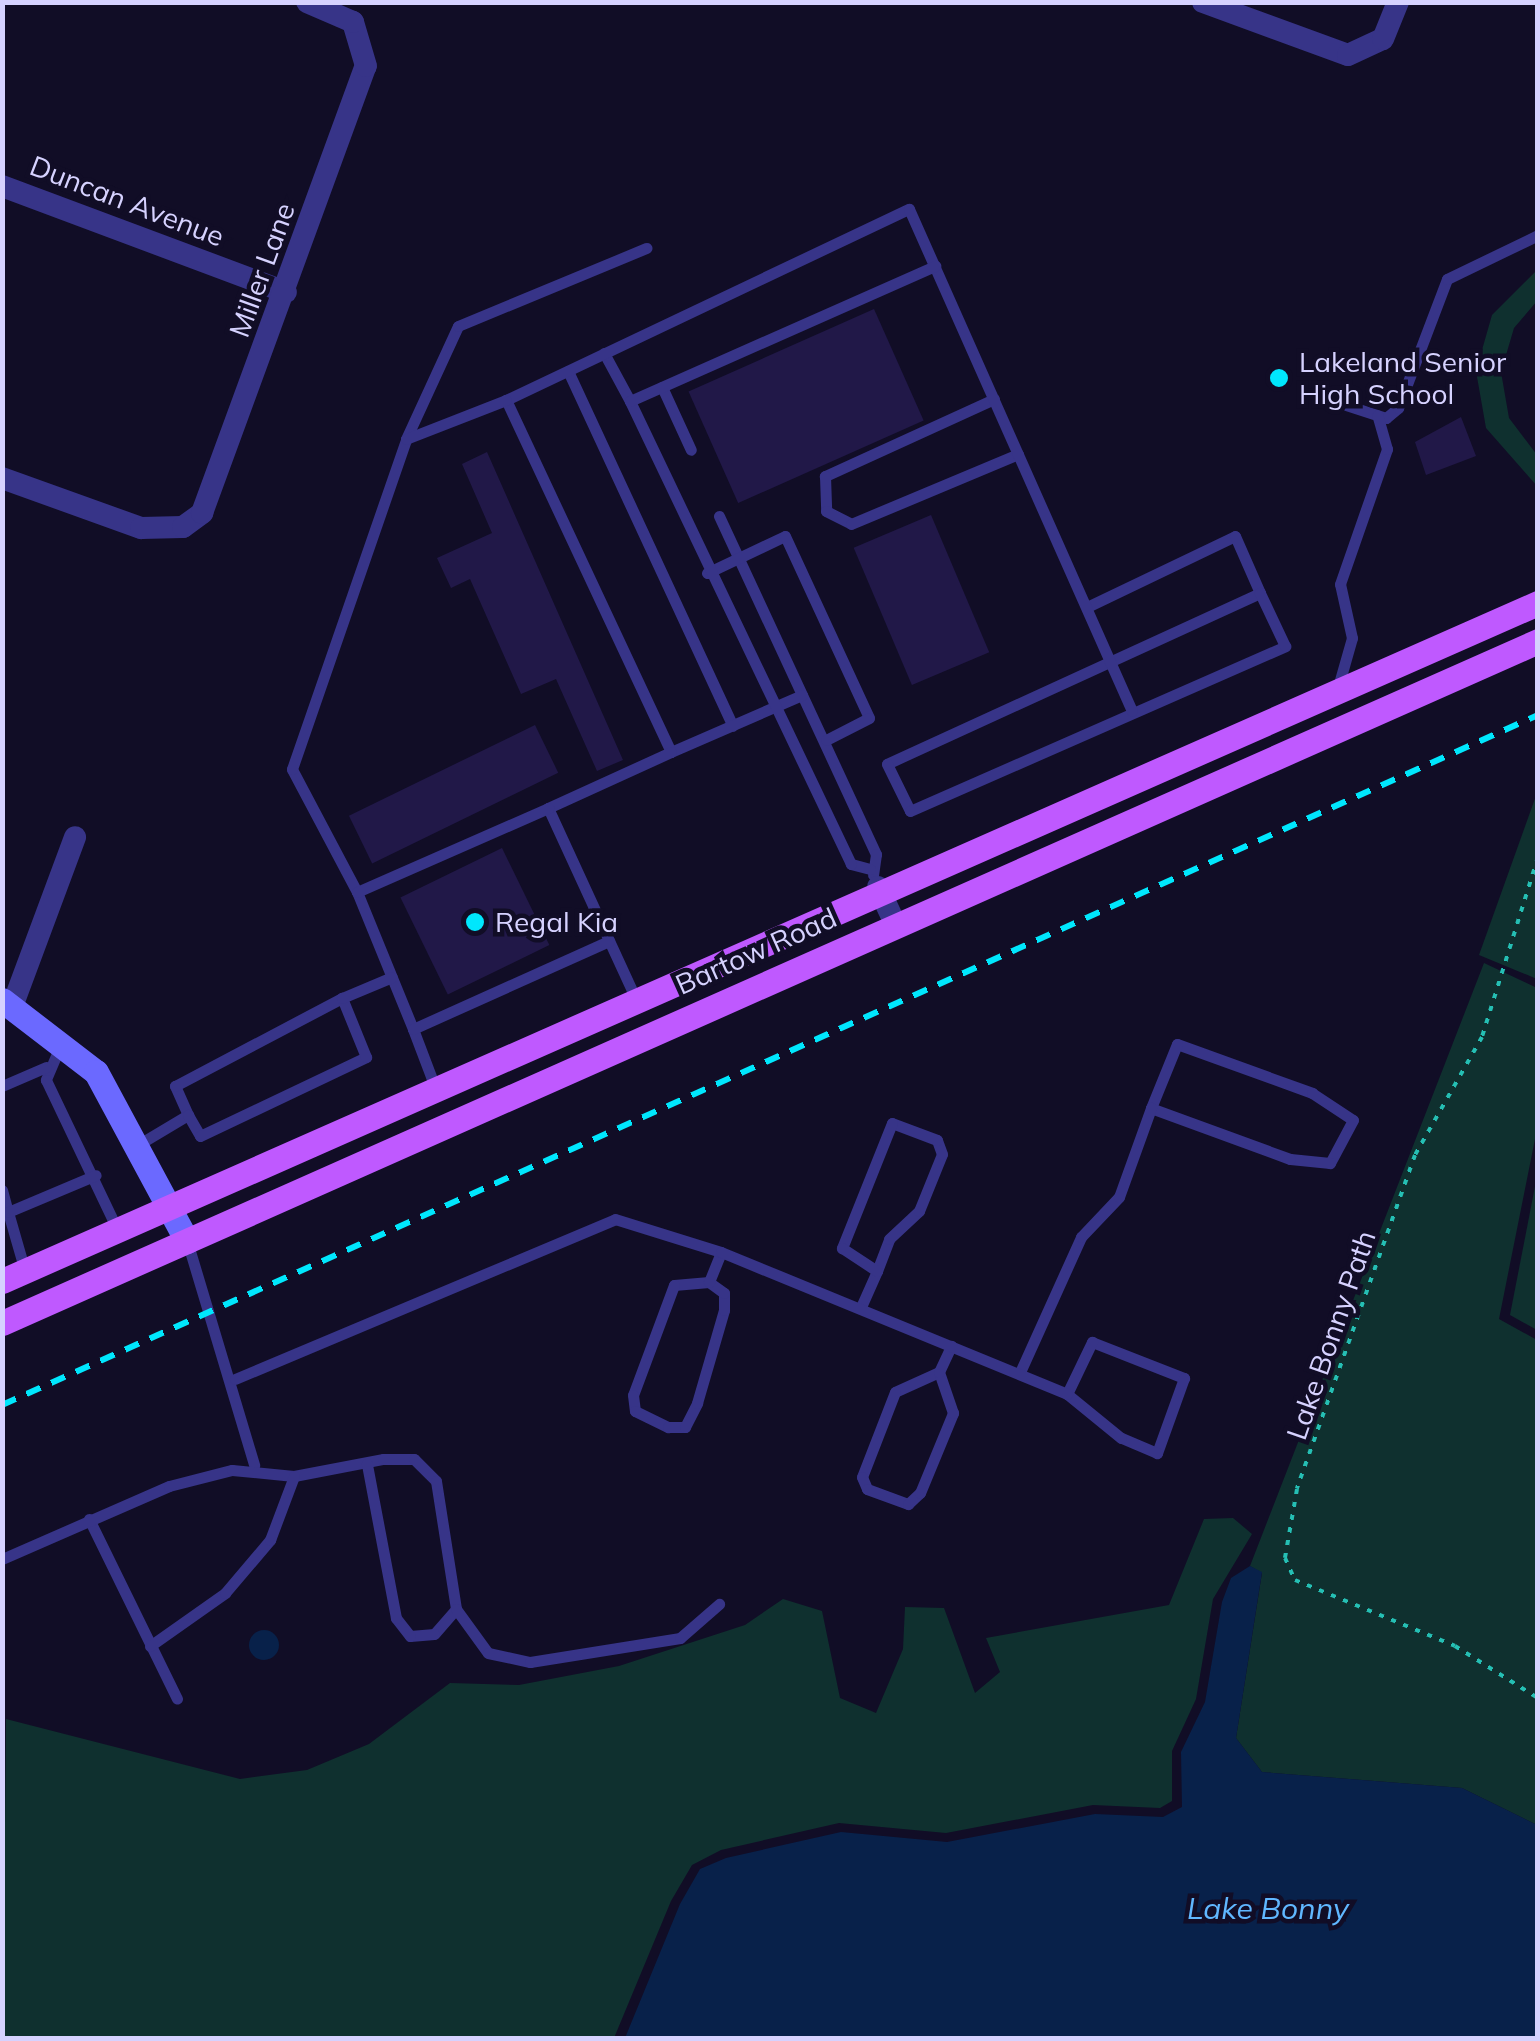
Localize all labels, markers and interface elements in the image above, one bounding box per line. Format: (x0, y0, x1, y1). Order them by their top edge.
street label: Duncan Avenue (25, 149, 229, 253)
street label: Miller Lane (222, 198, 302, 342)
place label: Lakeland Senior High School (1299, 345, 1506, 411)
marker: Lakeland Senior High School (1268, 367, 1290, 389)
street label: Bartow Road (670, 901, 842, 1001)
place label: Regal Kia (495, 905, 618, 939)
marker: Regal Kia (464, 911, 486, 933)
street label: Lake Bonny Path (1279, 1226, 1383, 1444)
water label: Lake Bonny (1187, 1890, 1349, 1926)

